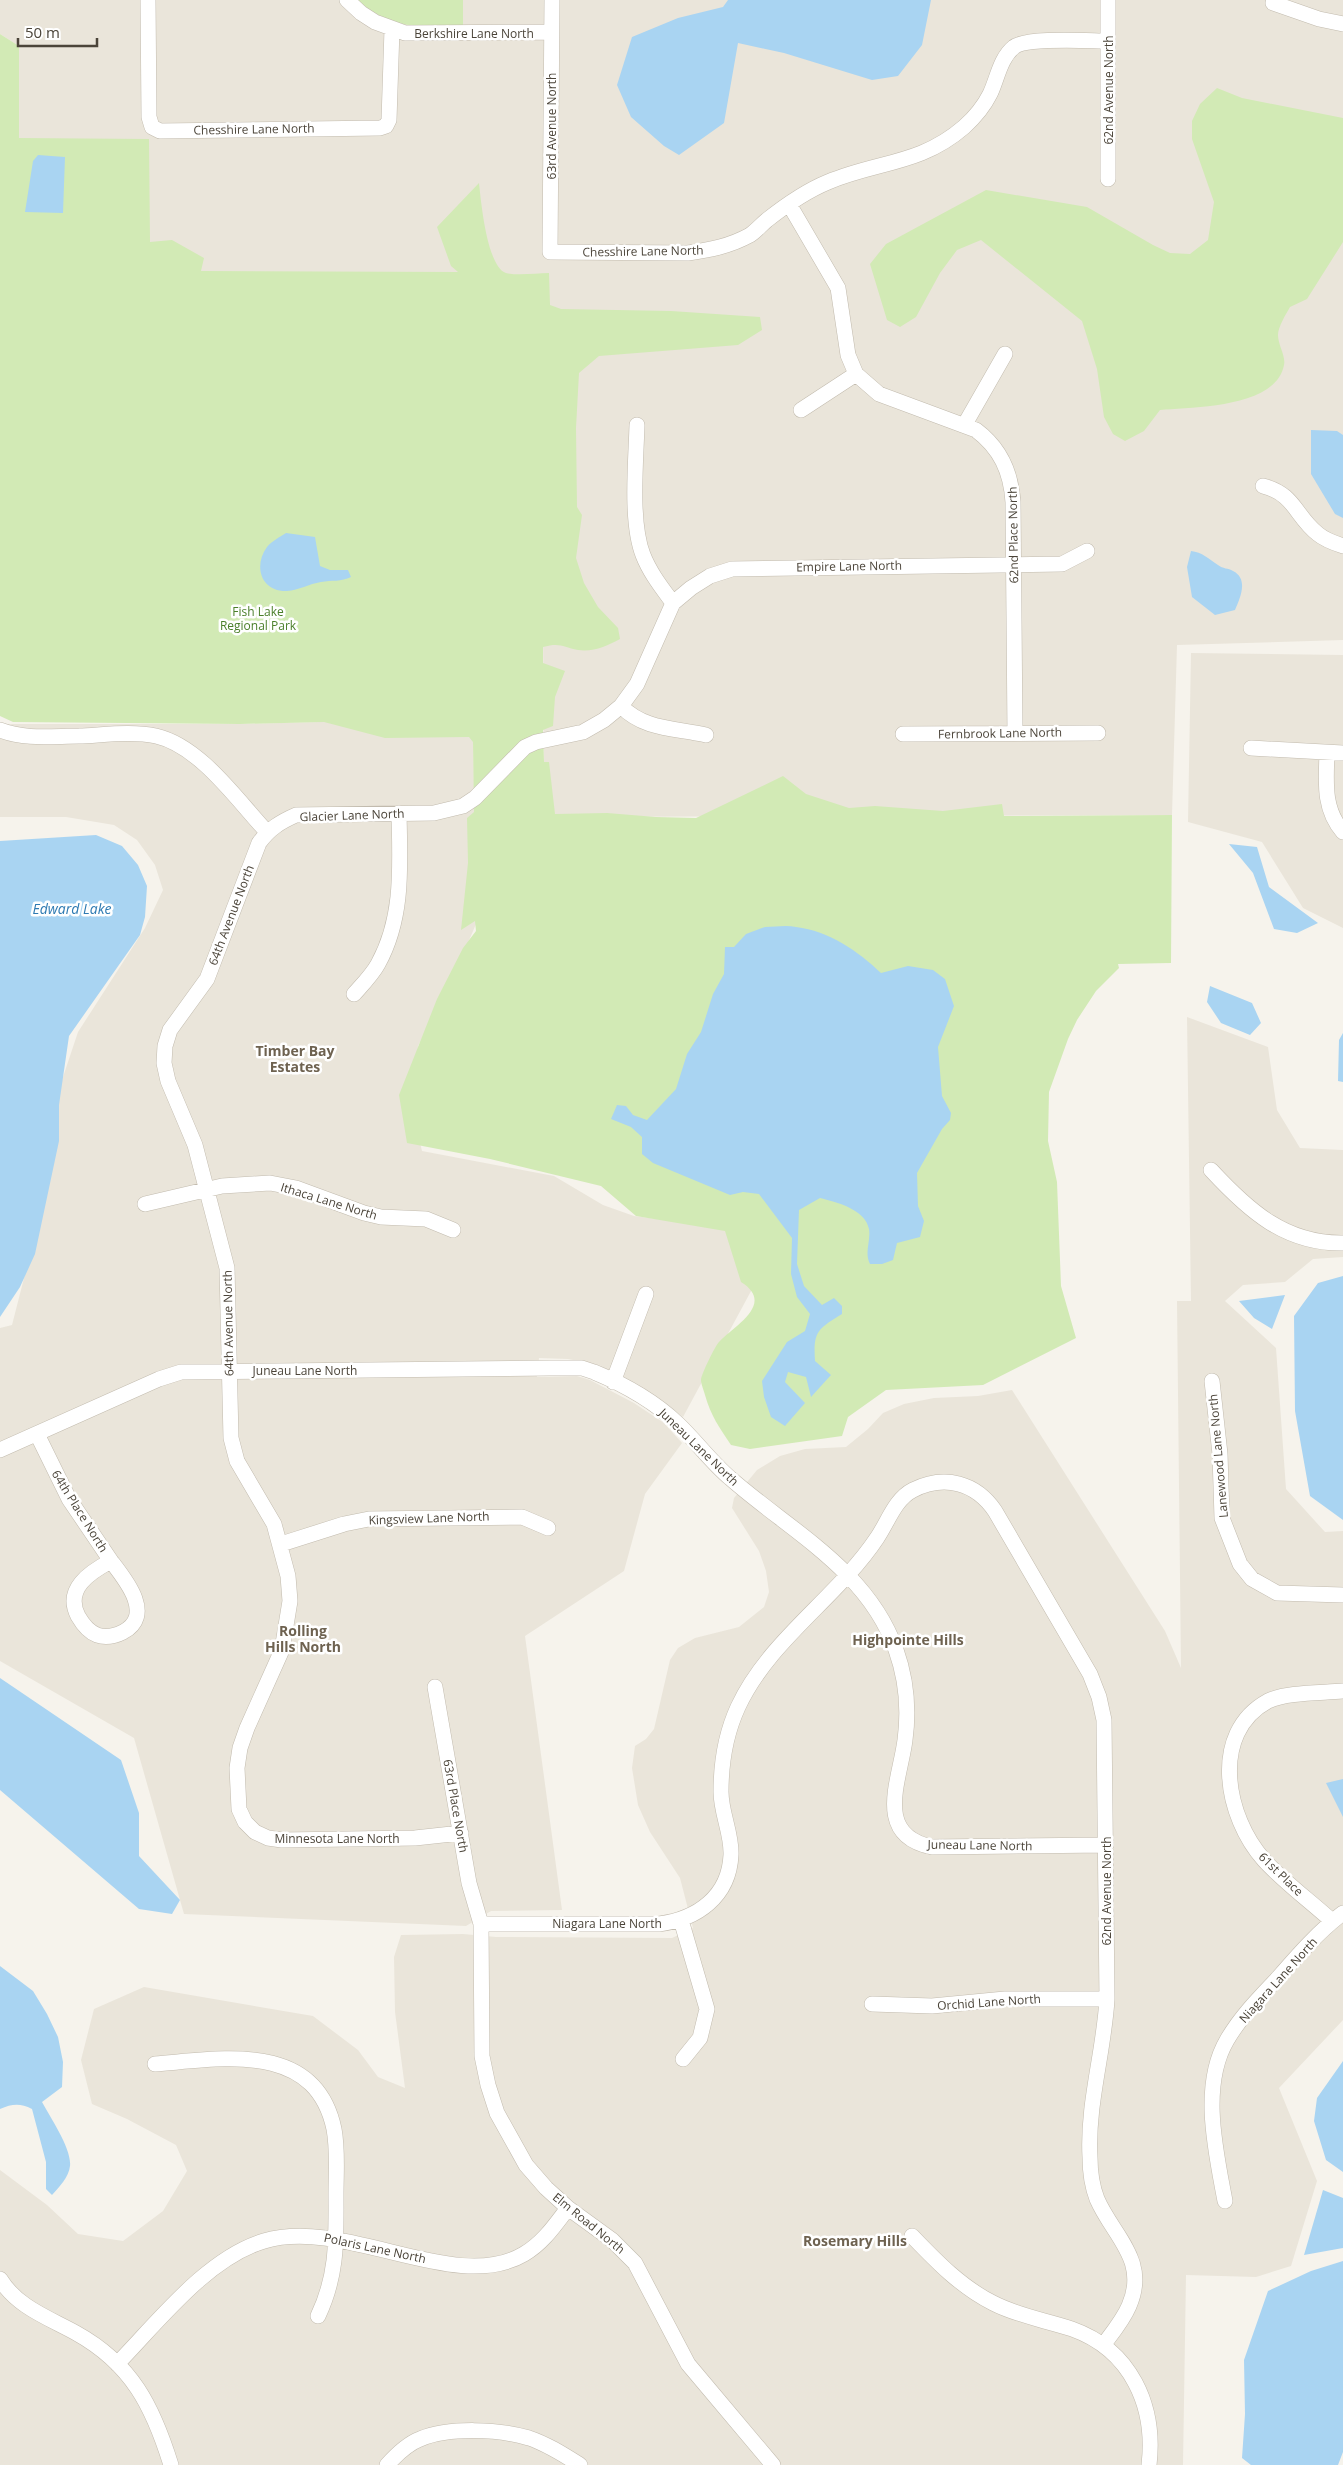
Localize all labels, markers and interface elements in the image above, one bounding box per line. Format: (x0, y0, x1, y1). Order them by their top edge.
scale bar (18, 15, 96, 47)
text: 50 m (25, 22, 60, 42)
street label: Berkshire Lane North (414, 25, 534, 42)
street label: 62nd Avenue North (1100, 35, 1117, 145)
street label: 63rd Avenue North (543, 73, 560, 179)
street label: Chesshire Lane North (193, 119, 315, 139)
street label: Chesshire Lane North (582, 241, 704, 261)
street label: 62nd Place North (1004, 486, 1022, 584)
street label: Empire Lane North (796, 557, 902, 575)
park label: Fish Lake Regional Park (220, 603, 297, 634)
street label: Fernbrook Lane North (938, 723, 1062, 743)
street label: Glacier Lane North (299, 805, 405, 825)
street label: 64th Avenue North (204, 862, 258, 968)
water label: Edward Lake (33, 899, 111, 918)
district label: Timber Bay Estates (255, 1041, 335, 1076)
street label: Ithaca Lane North (279, 1178, 379, 1224)
street label: 64th Avenue North (219, 1270, 237, 1376)
street label: Juneau Lane North (252, 1362, 357, 1379)
street label: Lanewood Lane North (1204, 1393, 1232, 1519)
street label: Juneau Lane North (655, 1404, 743, 1490)
street label: 64th Place North (48, 1467, 112, 1555)
street label: Kingsview Lane North (368, 1507, 490, 1529)
district label: Rolling Hills North (265, 1621, 341, 1656)
district label: Highpointe Hills (852, 1630, 964, 1649)
street label: 63rd Place North (439, 1758, 473, 1854)
street label: Minnesota Lane North (274, 1830, 400, 1847)
street label: Juneau Lane North (926, 1836, 1033, 1854)
street label: 62nd Avenue North (1098, 1836, 1115, 1946)
street label: 61st Place (1255, 1848, 1307, 1900)
street label: Niagara Lane North (552, 1915, 662, 1932)
street label: Niagara Lane North (1235, 1934, 1321, 2026)
street label: Orchid Lane North (937, 1990, 1041, 2014)
street label: Elm Road North (549, 2189, 629, 2257)
street label: Polaris Lane North (322, 2229, 428, 2267)
district label: Rosemary Hills (803, 2231, 907, 2250)

